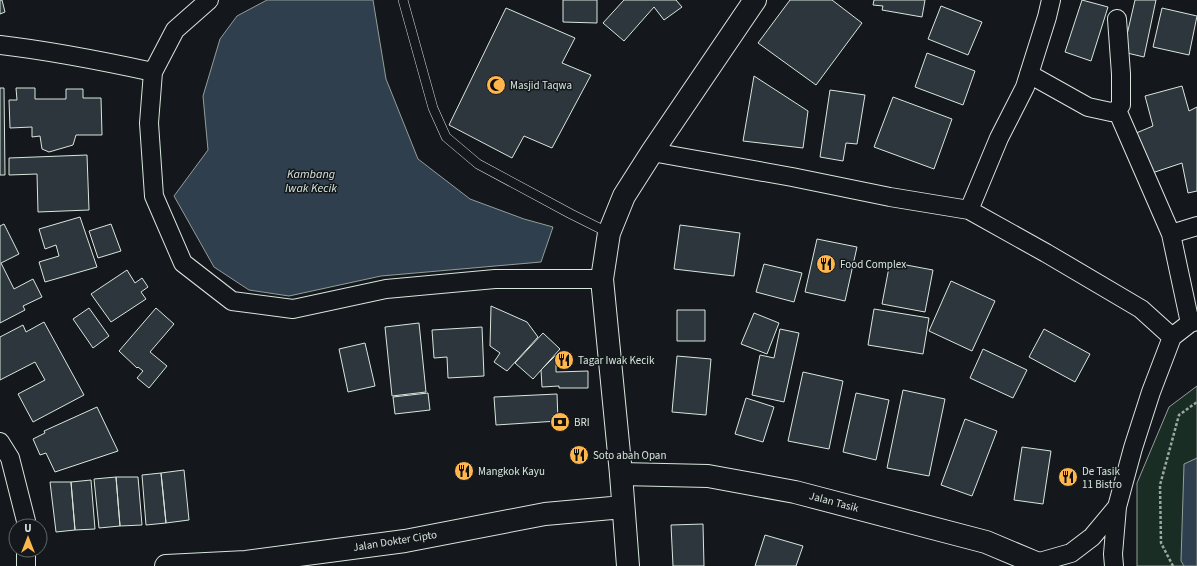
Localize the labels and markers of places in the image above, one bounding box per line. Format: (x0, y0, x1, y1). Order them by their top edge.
mosque icon: Masjid Taqwa (485, 74, 507, 96)
place label: Masjid Taqwa (510, 78, 572, 93)
restaurant icon: Food Complex (815, 253, 837, 275)
place label: Food Complex (840, 257, 906, 272)
restaurant icon: Tagar Iwak Kecik (553, 349, 575, 371)
place label: Tagar Iwak Kecik (578, 353, 655, 368)
bank icon: BRI (549, 411, 571, 433)
place label: BRI (574, 415, 590, 430)
restaurant icon: Soto abah Opan (568, 444, 590, 466)
place label: Soto abah Opan (593, 448, 666, 463)
restaurant icon: Mangkok Kayu (453, 460, 475, 482)
place label: Mangkok Kayu (478, 464, 545, 479)
place label: De Tasik 11 Bistro (1082, 464, 1122, 492)
restaurant icon: De Tasik 11 Bistro (1057, 466, 1079, 488)

